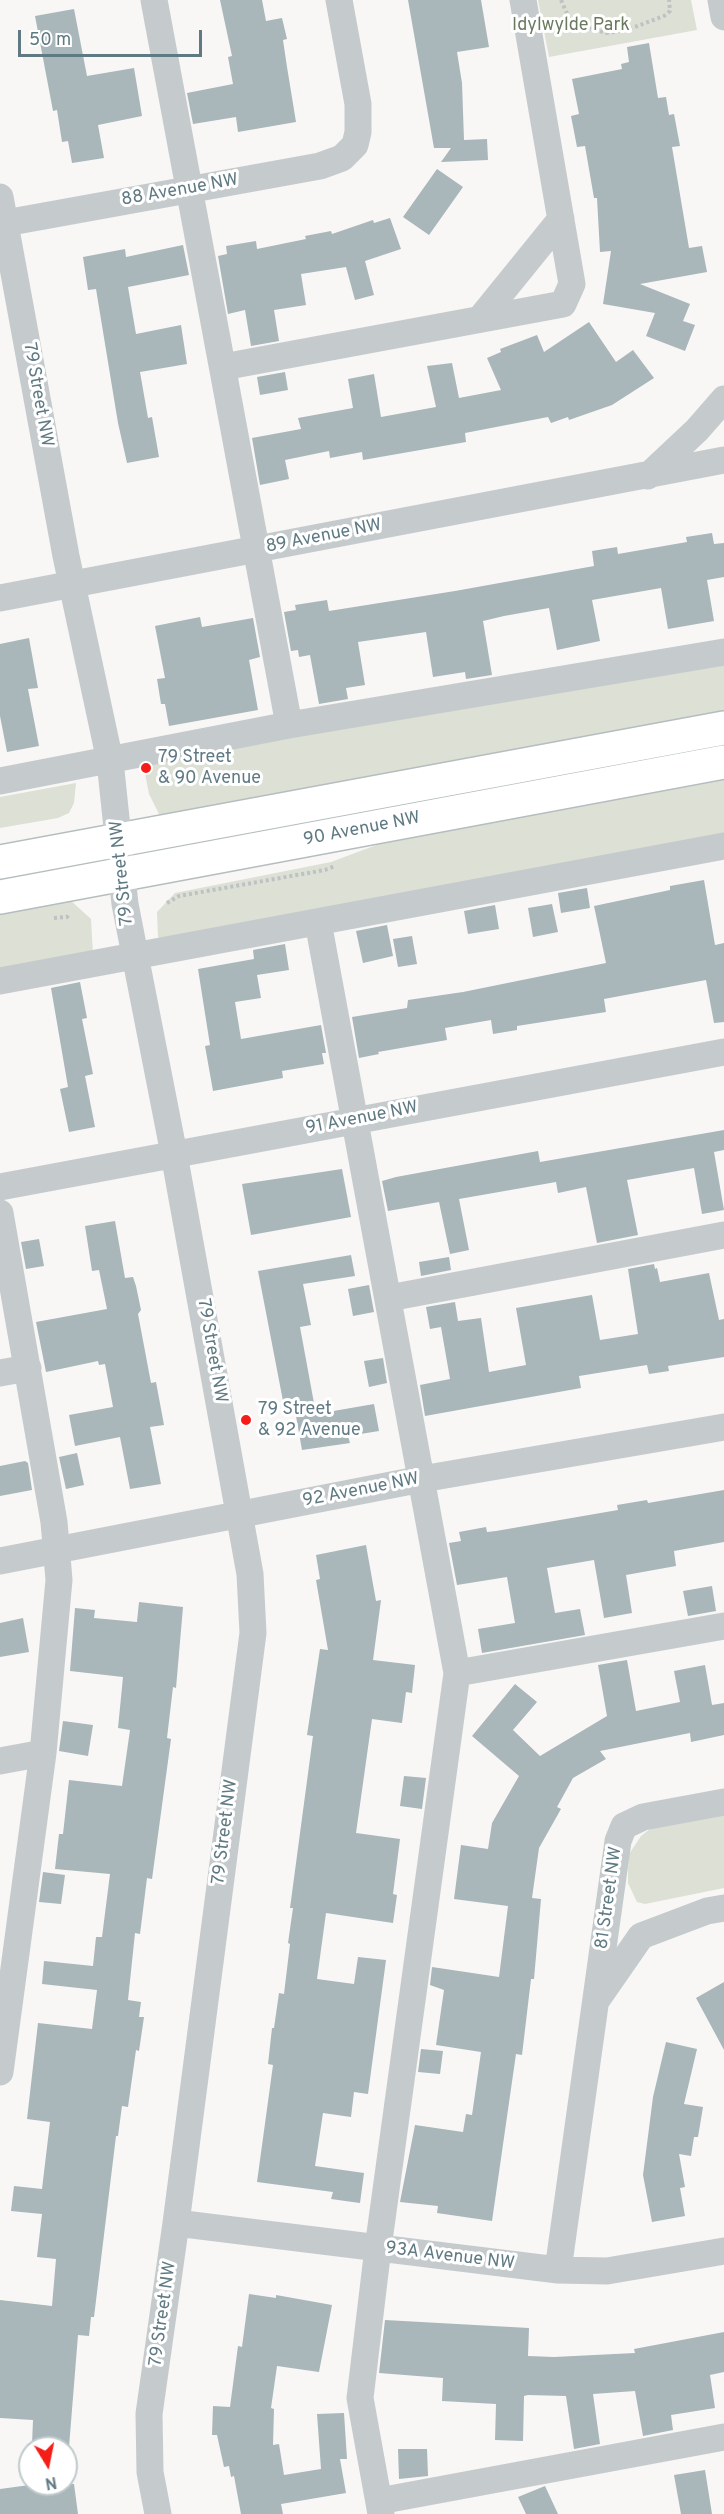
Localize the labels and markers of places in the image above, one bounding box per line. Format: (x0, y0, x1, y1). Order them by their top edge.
place label: 79 Street & 90 Avenue (158, 747, 261, 789)
marker: 79 Street & 90 Avenue (139, 761, 153, 775)
place label: 79 Street & 92 Avenue (258, 1399, 361, 1442)
marker: 79 Street & 92 Avenue (239, 1413, 253, 1427)

